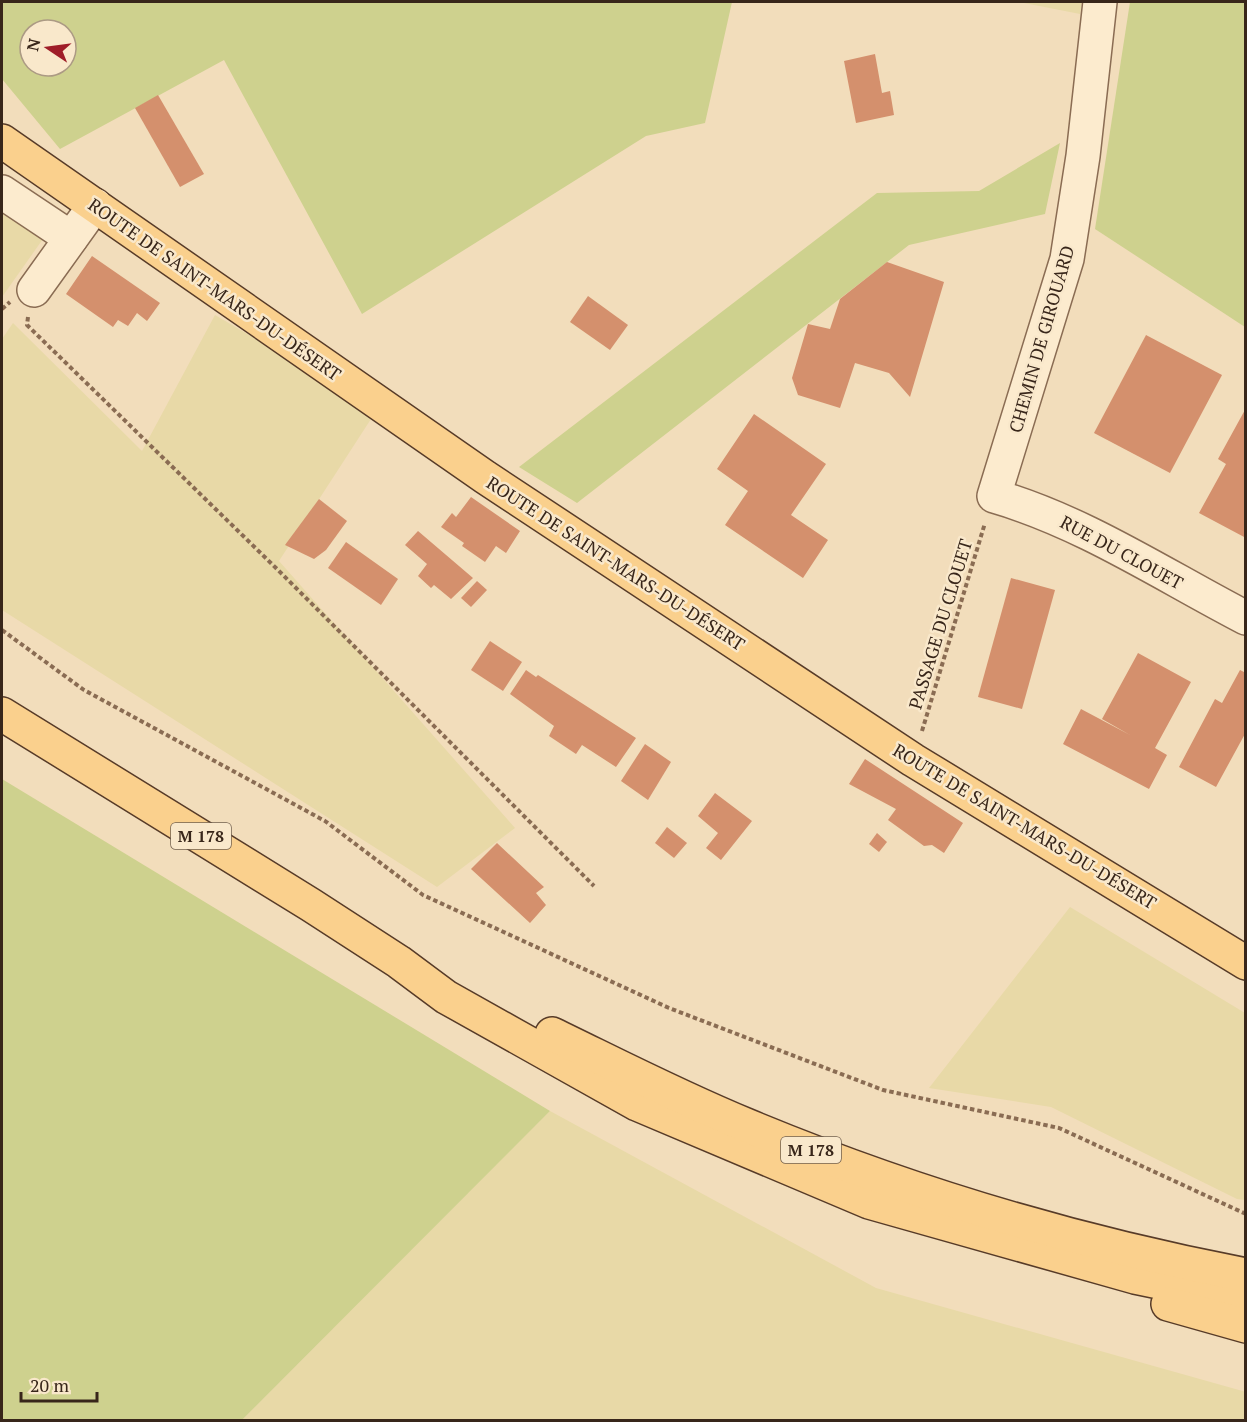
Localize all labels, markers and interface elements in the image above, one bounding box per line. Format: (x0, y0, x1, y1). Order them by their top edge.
north arrow (18, 18, 78, 78)
text: N (21, 36, 45, 53)
street label: ROUTE DE SAINT-MARS-DU-DÉSERT (84, 192, 346, 386)
street label: CHEMIN DE GIROUARD (1003, 243, 1079, 435)
street label: ROUTE DE SAINT-MARS-DU-DÉSERT (482, 470, 750, 656)
street label: RUE DU CLOUET (1056, 510, 1188, 594)
street label: PASSAGE DU CLOUET (903, 536, 977, 712)
street label: ROUTE DE SAINT-MARS-DU-DÉSERT (889, 738, 1161, 914)
road number: M 178 (171, 823, 231, 849)
road number: M 178 (781, 1137, 841, 1163)
scale bar (21, 1365, 98, 1403)
text: 20 m (30, 1373, 70, 1397)

